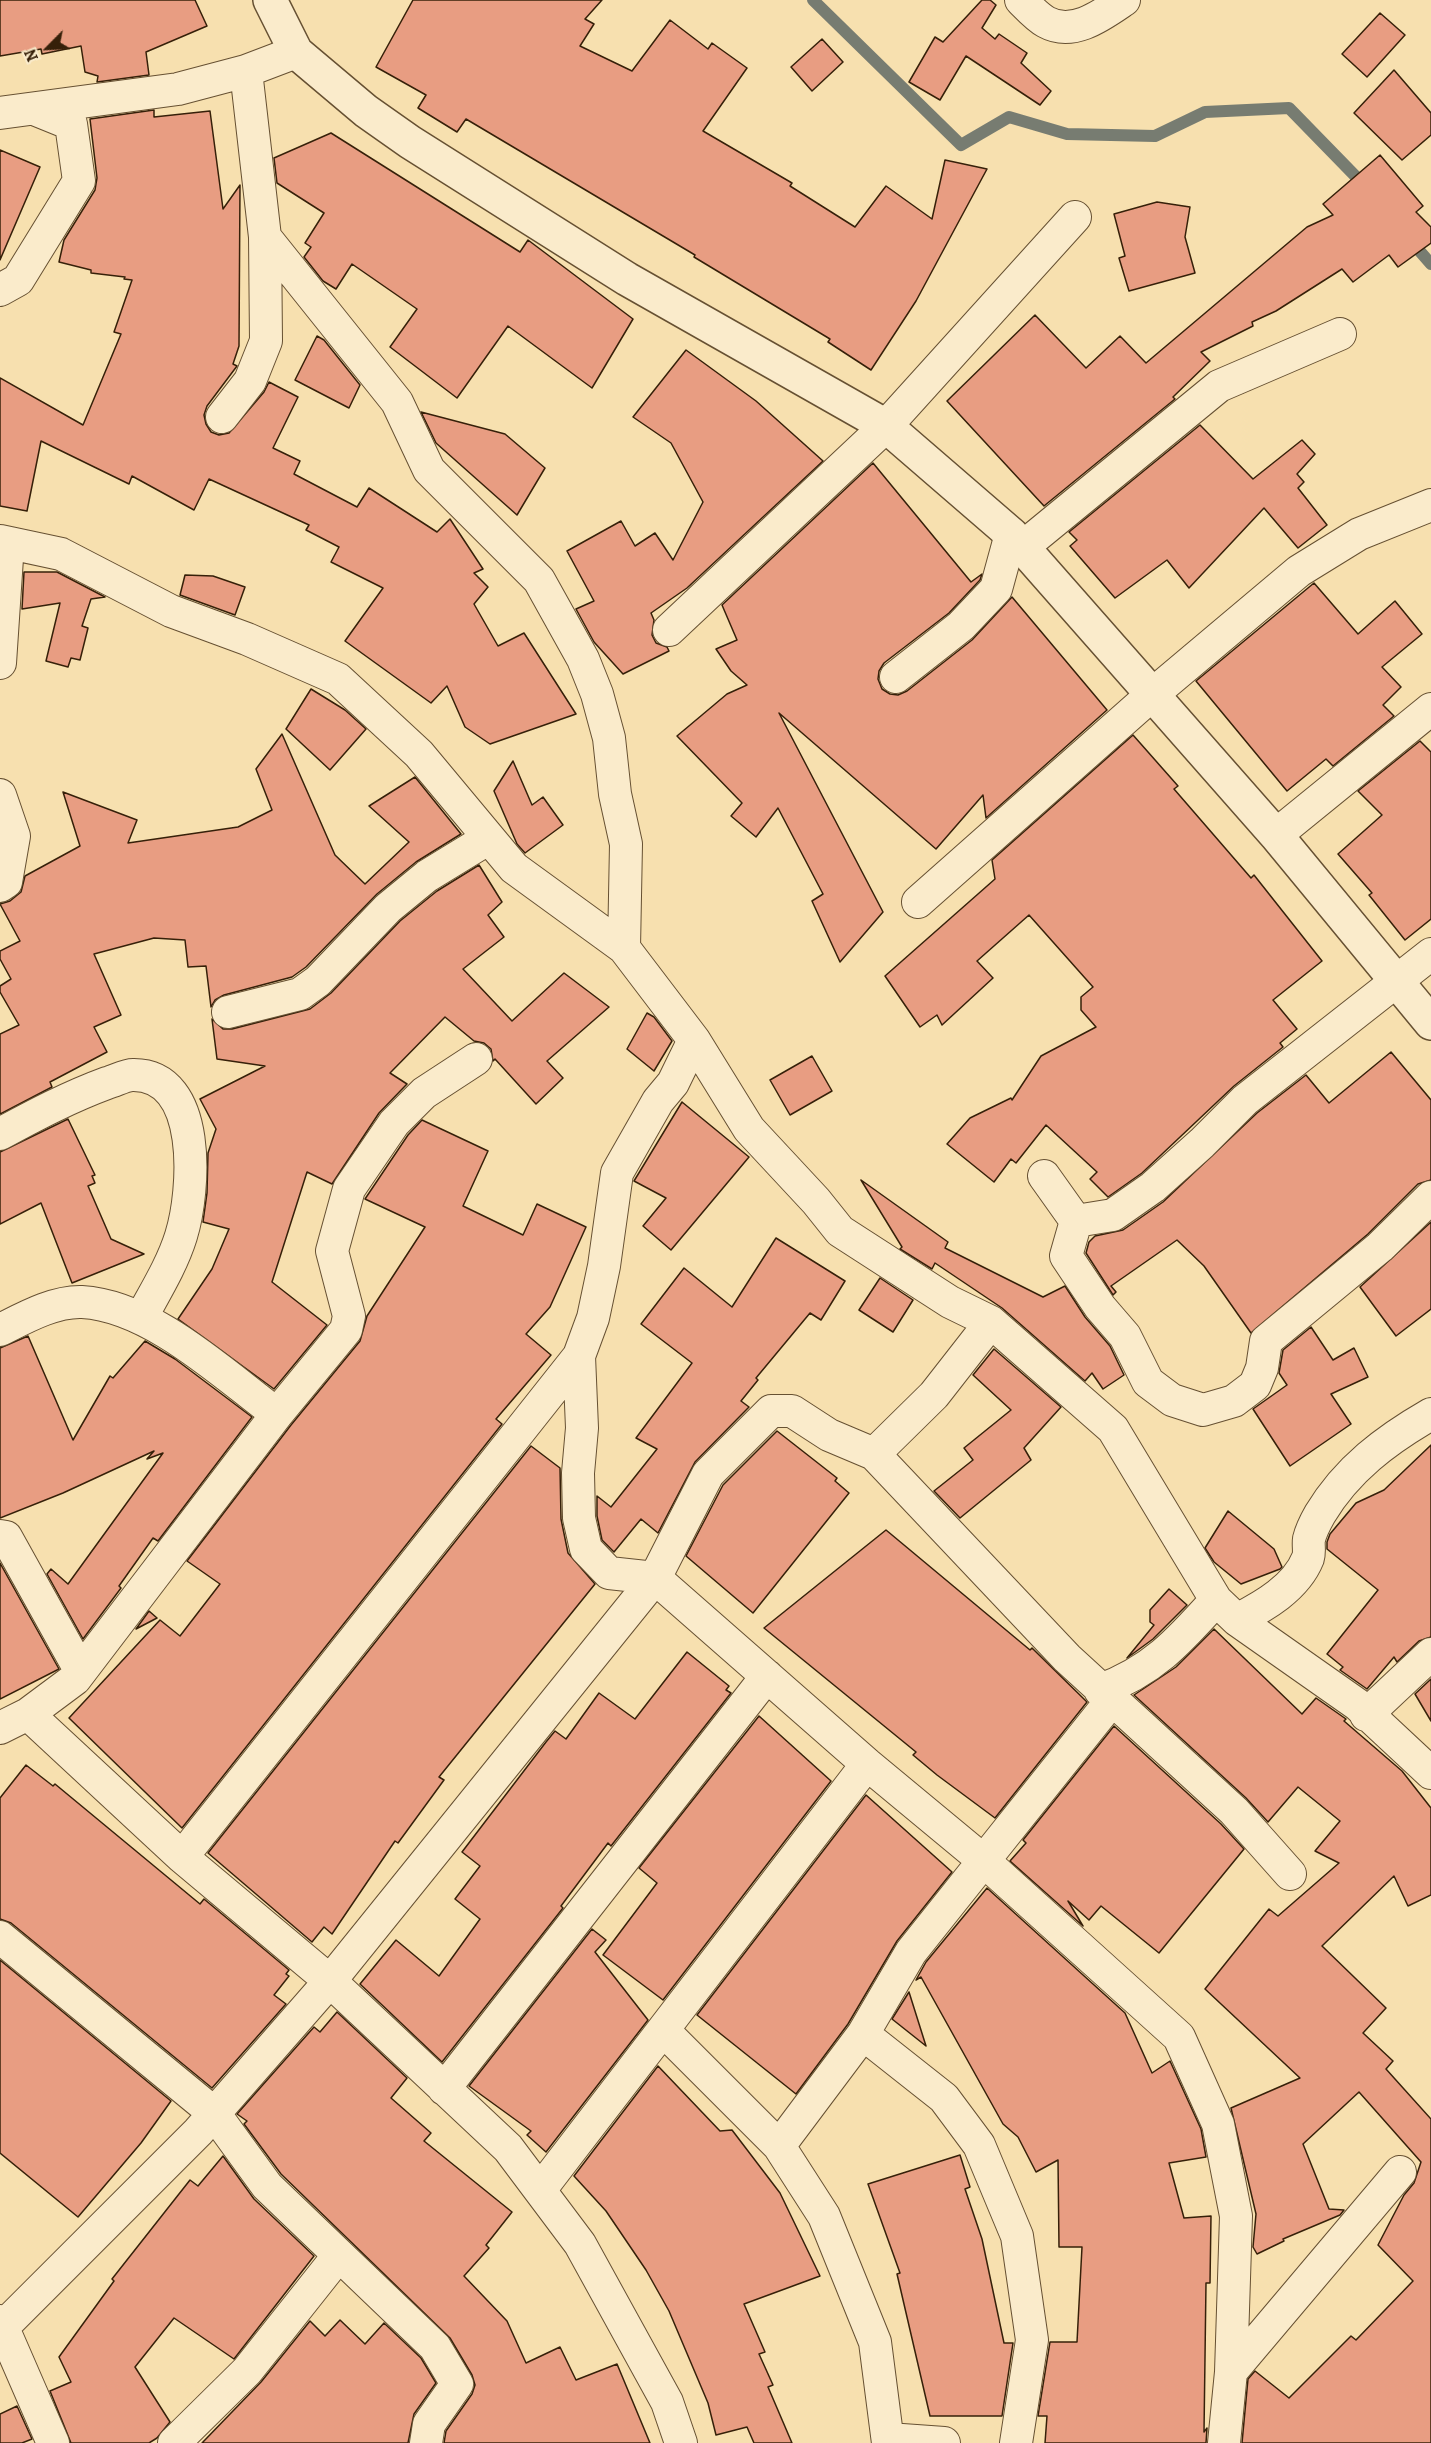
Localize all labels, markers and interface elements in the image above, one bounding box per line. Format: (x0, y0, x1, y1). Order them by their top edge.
north arrow (18, 18, 78, 78)
text: N (19, 46, 44, 65)

